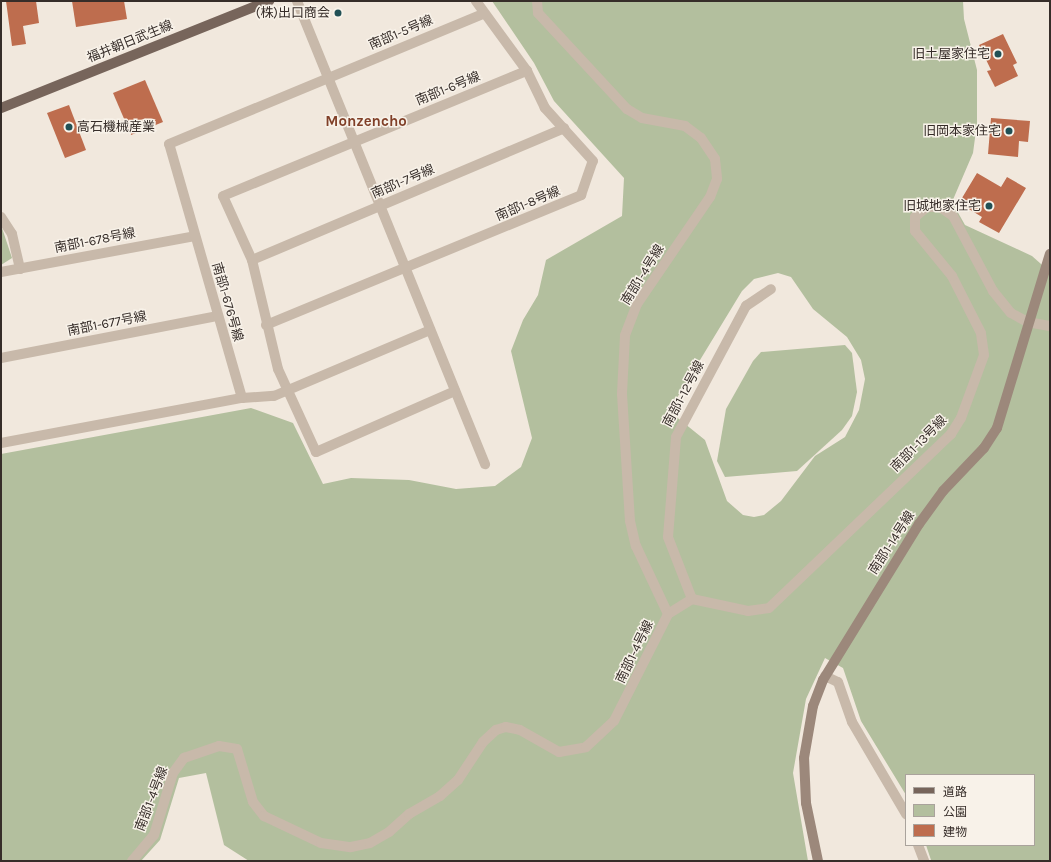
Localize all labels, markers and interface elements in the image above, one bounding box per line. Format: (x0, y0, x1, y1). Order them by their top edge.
place label: (株)出口商会 (256, 5, 330, 21)
marker: (株)出口商会 (333, 8, 343, 18)
street label: 南部1-5号線 (367, 13, 435, 53)
street label: 福井朝日武生線 (85, 18, 175, 66)
place label: 旧土屋家住宅 (912, 46, 990, 62)
marker: 旧土屋家住宅 (993, 49, 1003, 59)
street label: 南部1-6号線 (413, 69, 483, 109)
district label: Monzencho (325, 113, 407, 131)
place label: 高石機械産業 (77, 119, 155, 135)
marker: 高石機械産業 (64, 122, 74, 132)
place label: 旧岡本家住宅 (923, 123, 1001, 139)
marker: 旧岡本家住宅 (1004, 126, 1014, 136)
street label: 南部1-7号線 (369, 162, 437, 202)
street label: 南部1-8号線 (493, 183, 563, 225)
place label: 旧城地家住宅 (903, 198, 981, 214)
marker: 旧城地家住宅 (984, 201, 994, 211)
street label: 南部1-678号線 (53, 225, 137, 257)
street label: 南部1-4号線 (618, 242, 668, 308)
street label: 南部1-676号線 (208, 261, 246, 343)
street label: 南部1-677号線 (66, 309, 148, 339)
street label: 南部1-12号線 (660, 358, 708, 430)
street label: 南部1-13号線 (888, 413, 950, 475)
street label: 南部1-14号線 (866, 508, 918, 578)
street label: 南部1-4号線 (613, 618, 657, 686)
street label: 南部1-4号線 (133, 764, 171, 834)
legend (905, 774, 1035, 846)
text: 道路 (943, 785, 967, 799)
text: 公園 (943, 805, 967, 819)
text: 建物 (943, 825, 967, 839)

